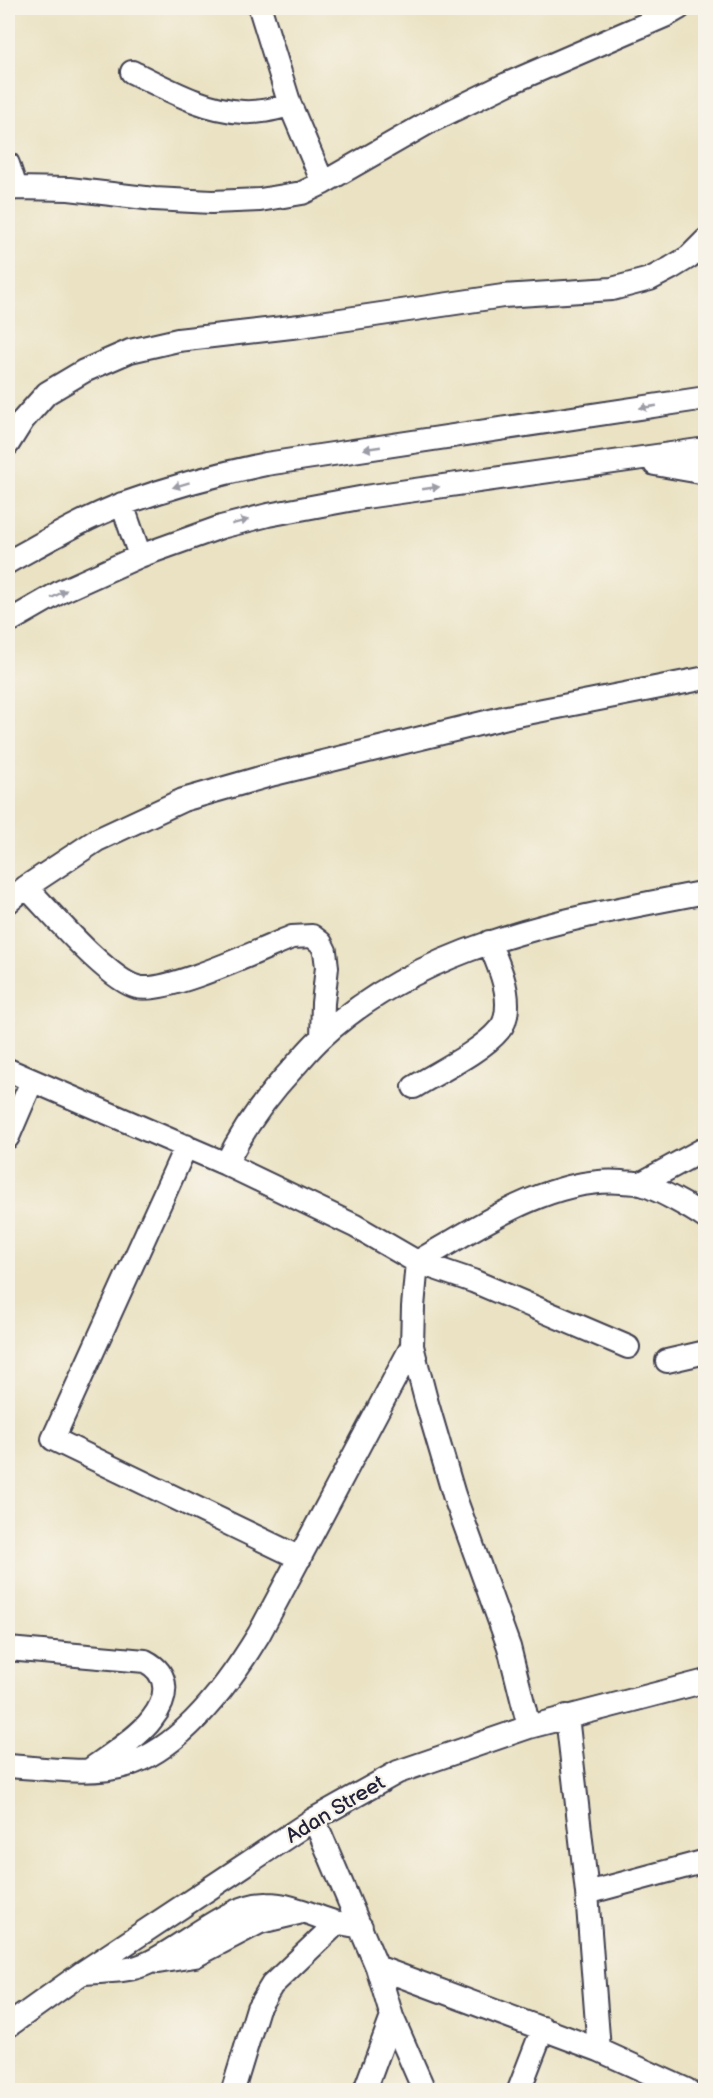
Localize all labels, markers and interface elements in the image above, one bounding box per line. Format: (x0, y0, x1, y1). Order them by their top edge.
one-way arrow (638, 403, 657, 412)
one-way arrow (362, 444, 381, 453)
one-way arrow (172, 481, 190, 490)
one-way arrow (422, 483, 441, 492)
one-way arrow (231, 517, 249, 527)
one-way arrow (50, 589, 67, 598)
street label: Adan Street (281, 1770, 390, 1849)

